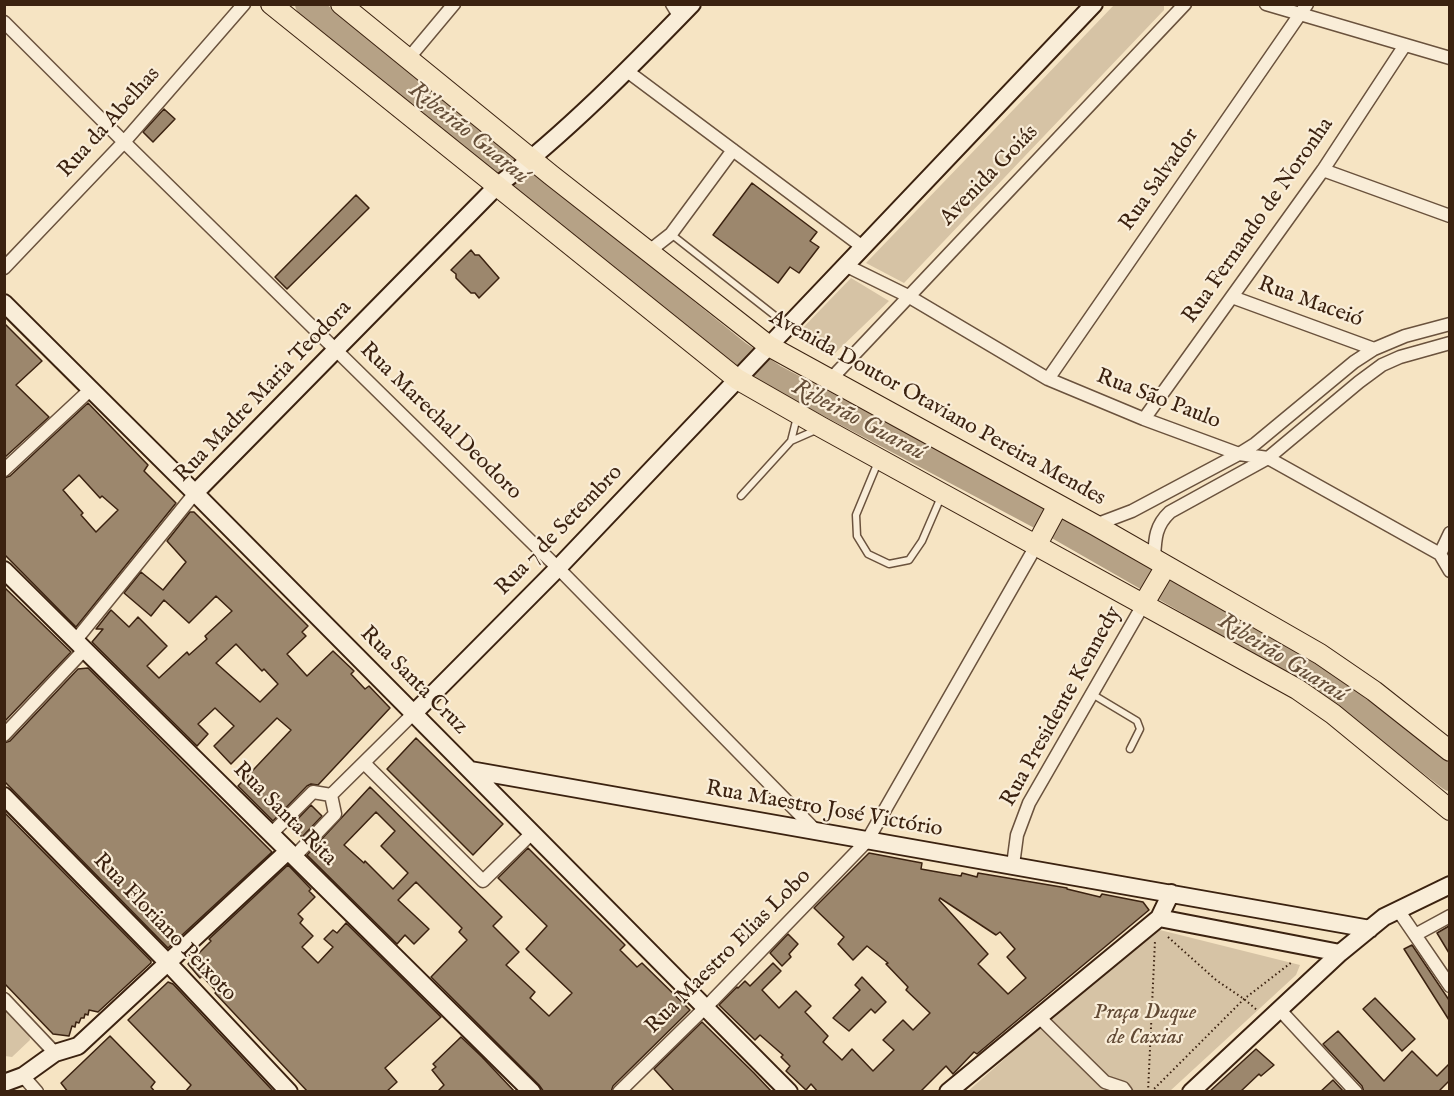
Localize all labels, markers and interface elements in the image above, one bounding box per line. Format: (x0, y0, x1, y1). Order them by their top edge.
street label: Rua da Abelhas (53, 62, 167, 184)
water label: Ribeirão Guaraú (402, 77, 534, 191)
street label: Rua Fernando de Noronha (1178, 113, 1340, 329)
street label: Avenida Goiás (935, 120, 1045, 232)
street label: Rua Salvador (1115, 123, 1205, 237)
street label: Rua Maceió (1254, 272, 1366, 334)
street label: Rua Madre Maria Teodora (170, 295, 358, 489)
street label: Avenida Doutor Otaviano Pereira Mendes (764, 305, 1110, 513)
street label: Rua Marechal Deodoro (353, 338, 527, 506)
street label: Rua São Paulo (1092, 364, 1224, 436)
water label: Ribeirão Guaraú (786, 374, 930, 468)
street label: Rua 7 de Setembro (491, 460, 629, 602)
street label: Rua Presidente Kennedy (996, 602, 1128, 812)
water label: Ribeirão Guaraú (1212, 608, 1352, 710)
street label: Rua Santa Cruz (353, 621, 473, 741)
street label: Rua Santa Rita (227, 758, 341, 872)
street label: Rua Maestro José Victório (703, 776, 945, 844)
street label: Rua Floriano Peixoto (86, 848, 242, 1008)
street label: Rua Maestro Elias Lobo (641, 864, 817, 1040)
park label: Praça Duque de Caxias (1094, 1000, 1196, 1052)

